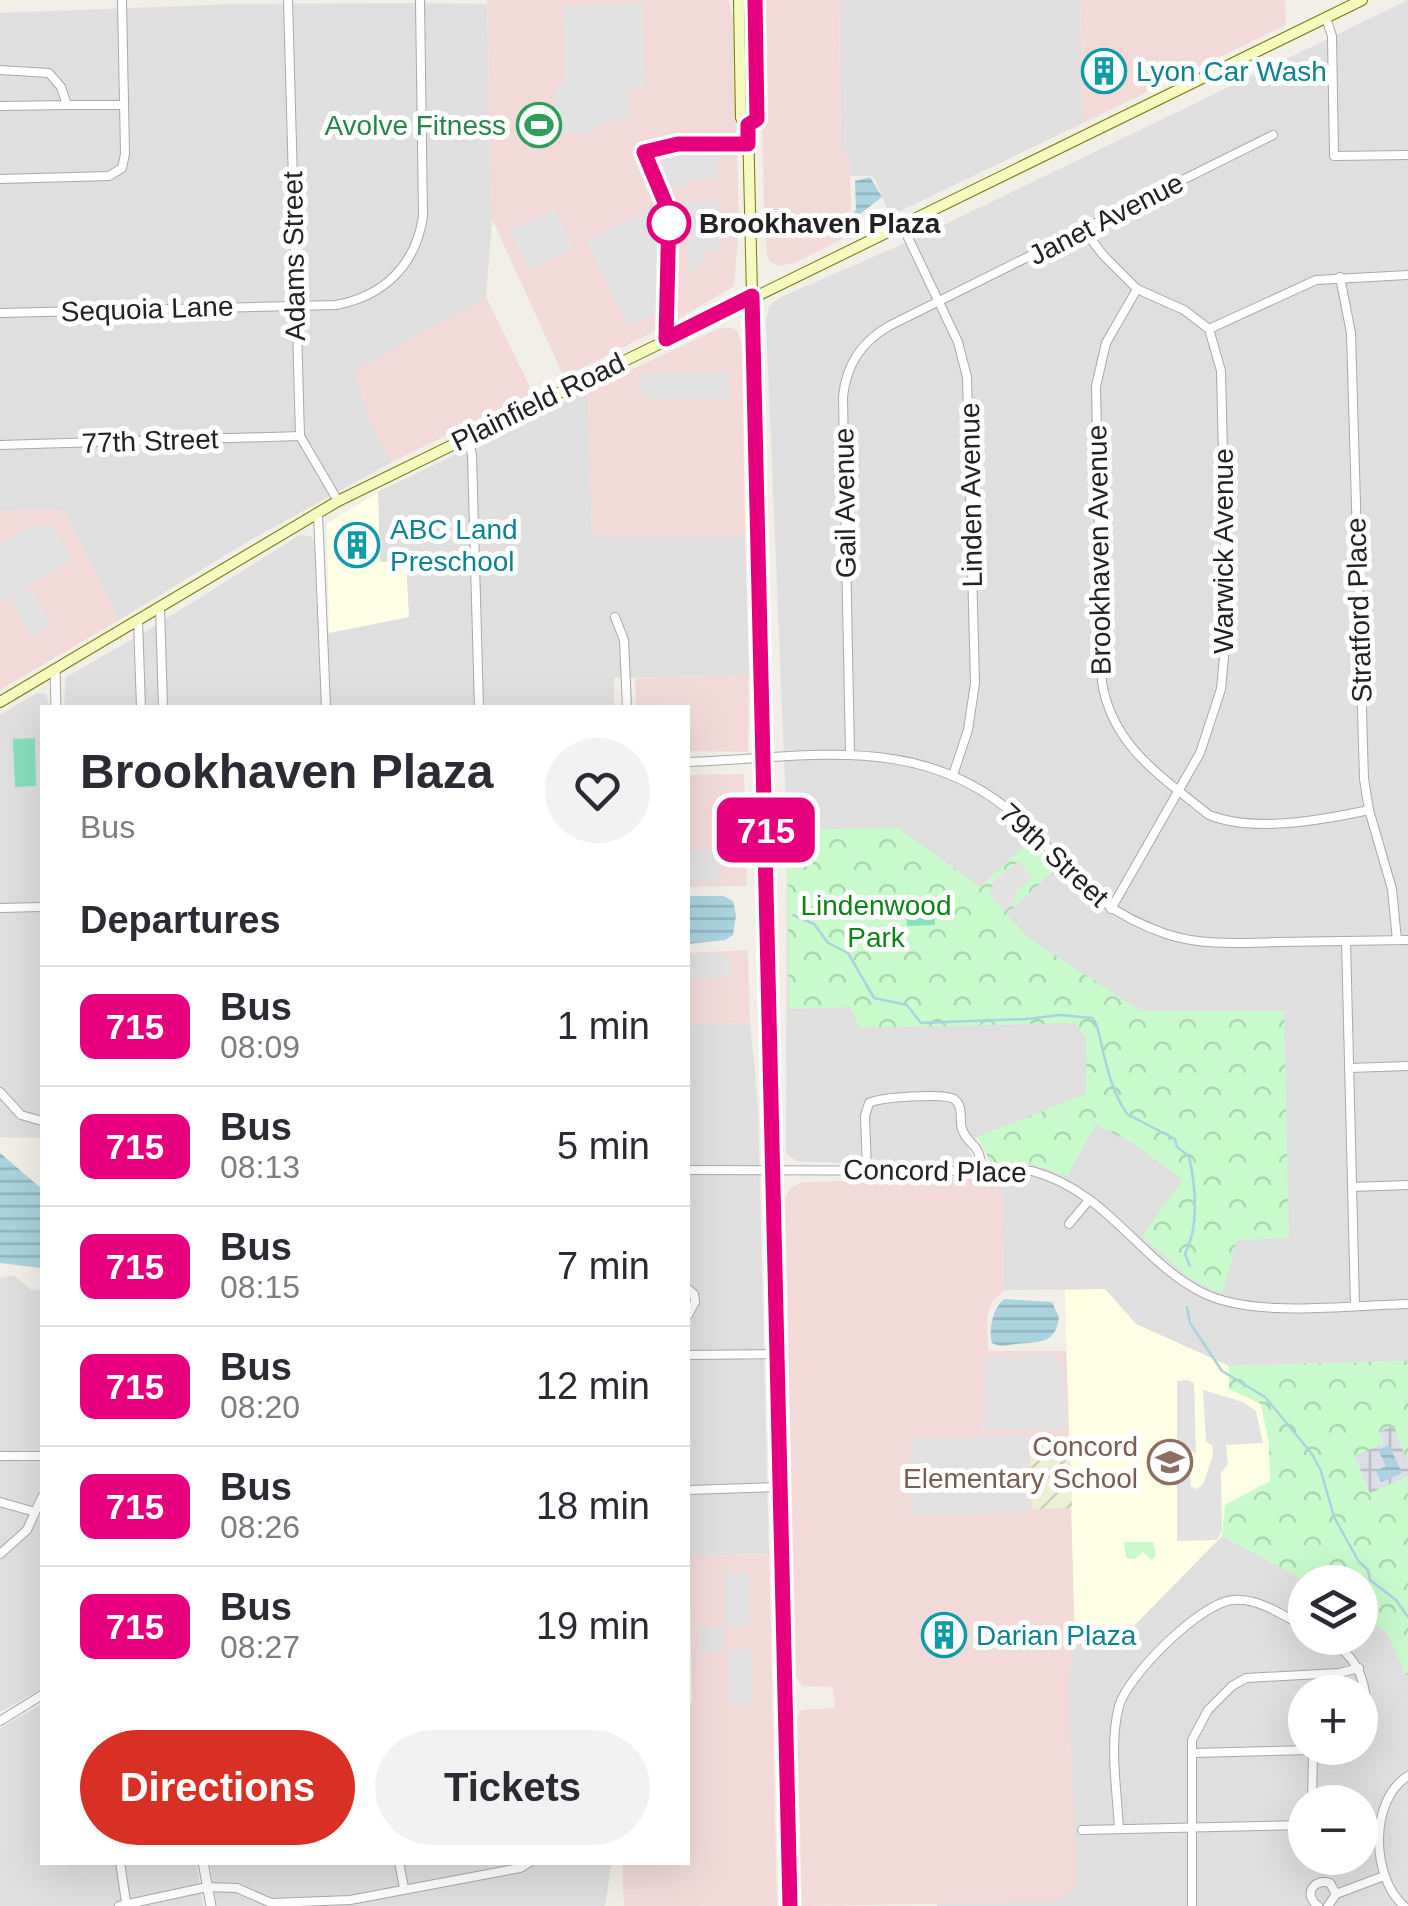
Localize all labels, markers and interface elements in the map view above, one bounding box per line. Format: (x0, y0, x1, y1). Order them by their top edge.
building icon: Lyon Car Wash (1081, 48, 1127, 94)
place label: Lyon Car Wash (1136, 56, 1327, 87)
sports icon: Avolve Fitness (516, 102, 562, 148)
place label: Avolve Fitness (324, 110, 506, 141)
street label: Janet Avenue (1024, 167, 1188, 271)
street label: Adams Street (277, 171, 311, 341)
marker: Brookhaven Plaza (648, 202, 690, 244)
place label: Brookhaven Plaza (699, 208, 941, 239)
street label: Sequoia Lane (60, 290, 234, 328)
street label: Plainfield Road (447, 347, 629, 457)
street label: Linden Avenue (954, 402, 988, 588)
street label: 77th Street (81, 423, 219, 459)
street label: Brookhaven Avenue (1081, 425, 1117, 675)
street label: Gail Avenue (828, 427, 862, 579)
street label: Warwick Avenue (1208, 448, 1239, 654)
place label: ABC Land Preschool (390, 514, 518, 577)
street label: Stratford Place (1340, 517, 1378, 703)
building icon: ABC Land Preschool (334, 522, 380, 568)
button: heart (545, 738, 650, 843)
text: Brookhaven Plaza (80, 745, 493, 798)
street label: 79th Street (993, 797, 1115, 913)
line badge: 715 (708, 798, 824, 862)
text: Bus (80, 809, 135, 845)
text: 715 (737, 811, 795, 850)
park label: Lindenwood Park (800, 890, 952, 953)
text: Departures (80, 899, 281, 941)
text: Bus (220, 986, 292, 1028)
text: 1 min (557, 1005, 650, 1047)
text: 715 (106, 1007, 164, 1046)
text: 08:09 (220, 1029, 300, 1065)
text: Bus (220, 1106, 292, 1148)
text: 5 min (557, 1125, 650, 1167)
text: 715 (106, 1127, 164, 1166)
text: 08:13 (220, 1149, 300, 1185)
street label: Concord Place (843, 1154, 1027, 1188)
text: Bus (220, 1226, 292, 1268)
text: 7 min (557, 1245, 650, 1287)
text: 715 (106, 1247, 164, 1286)
text: 08:15 (220, 1269, 300, 1305)
text: Bus (220, 1346, 292, 1388)
text: 12 min (536, 1365, 650, 1407)
text: 715 (106, 1367, 164, 1406)
text: 08:20 (220, 1389, 300, 1425)
place label: Concord Elementary School (903, 1431, 1138, 1494)
school or university icon: Concord Elementary School (1147, 1439, 1193, 1485)
text: Bus (220, 1466, 292, 1508)
text: 18 min (536, 1485, 650, 1527)
text: 715 (106, 1487, 164, 1526)
text: 08:26 (220, 1509, 300, 1545)
map controls (1288, 1565, 1378, 1875)
button: layers (1288, 1565, 1378, 1655)
text: Bus (220, 1586, 292, 1628)
text: 19 min (536, 1605, 650, 1647)
text: 715 (106, 1607, 164, 1646)
building icon: Darian Plaza (921, 1612, 967, 1658)
place label: Darian Plaza (976, 1620, 1137, 1651)
text: 08:27 (220, 1629, 300, 1665)
button: + (1288, 1675, 1378, 1765)
button: Directions (80, 1730, 355, 1845)
button: Tickets (375, 1730, 650, 1845)
button: − (1288, 1785, 1378, 1875)

